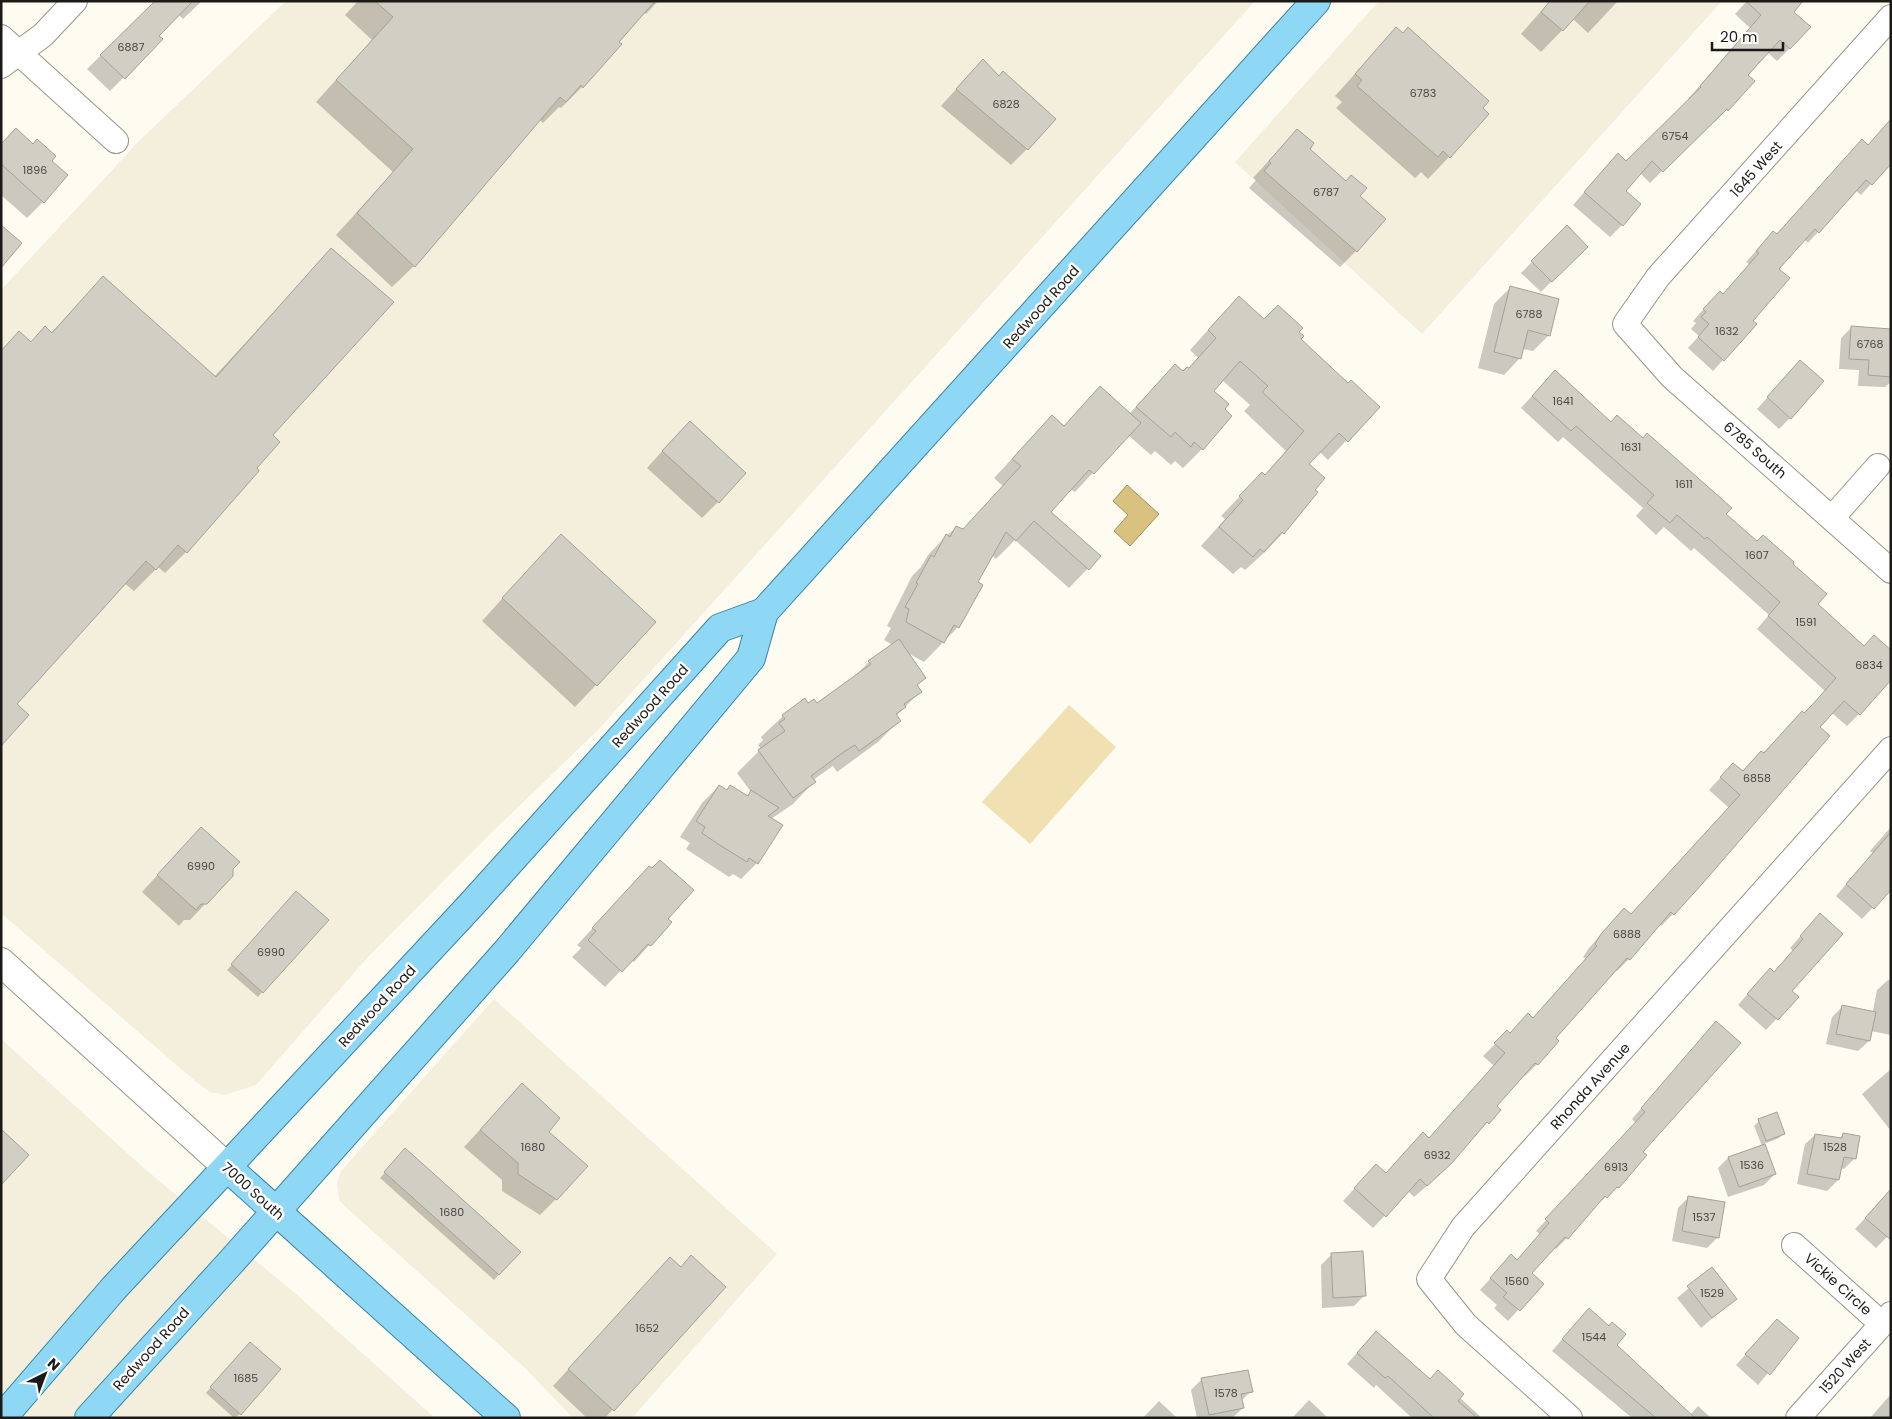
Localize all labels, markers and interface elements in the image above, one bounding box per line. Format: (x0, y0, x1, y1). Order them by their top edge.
scale bar (1712, 20, 1783, 52)
text: 20 m (1720, 26, 1758, 47)
house number: 6887 (118, 39, 144, 55)
house number: 6783 (1410, 85, 1436, 101)
house number: 6828 (992, 96, 1020, 112)
house number: 6754 (1662, 128, 1688, 144)
street label: 1645 West (1725, 136, 1787, 202)
house number: 1896 (23, 162, 47, 178)
house number: 6787 (1313, 184, 1339, 200)
street label: Redwood Road (998, 261, 1084, 353)
house number: 6788 (1516, 306, 1542, 322)
house number: 1632 (1715, 323, 1739, 339)
house number: 6768 (1857, 336, 1884, 352)
house number: 1641 (1553, 393, 1573, 409)
street label: 6785 South (1719, 417, 1791, 483)
house number: 1631 (1621, 439, 1641, 455)
house number: 1611 (1675, 476, 1693, 492)
house number: 1607 (1745, 547, 1769, 563)
house number: 1591 (1796, 614, 1816, 630)
house number: 6834 (1855, 657, 1883, 673)
street label: Redwood Road (607, 660, 693, 752)
house number: 6858 (1743, 770, 1771, 786)
house number: 6990 (187, 858, 215, 874)
house number: 6888 (1613, 926, 1641, 942)
house number: 6990 (257, 944, 285, 960)
street label: Redwood Road (334, 961, 420, 1051)
street label: Rhonda Avenue (1546, 1038, 1635, 1134)
house number: 1680 (521, 1139, 545, 1155)
house number: 1528 (1823, 1139, 1847, 1155)
house number: 6932 (1424, 1147, 1450, 1163)
street label: 7000 South (217, 1157, 289, 1225)
house number: 1536 (1740, 1157, 1764, 1173)
house number: 6913 (1604, 1159, 1628, 1175)
house number: 1680 (440, 1204, 464, 1220)
house number: 1537 (1693, 1209, 1715, 1225)
street label: Vickie Circle (1800, 1248, 1876, 1320)
house number: 1560 (1505, 1273, 1529, 1289)
house number: 1529 (1700, 1285, 1724, 1301)
street label: Redwood Road (108, 1303, 194, 1395)
house number: 1652 (635, 1320, 659, 1336)
house number: 1544 (1582, 1329, 1606, 1345)
street label: 1520 West (1815, 1334, 1875, 1398)
north arrow (20, 1349, 70, 1399)
text: N (43, 1353, 64, 1375)
house number: 1685 (234, 1370, 258, 1386)
house number: 1578 (1214, 1385, 1238, 1401)

